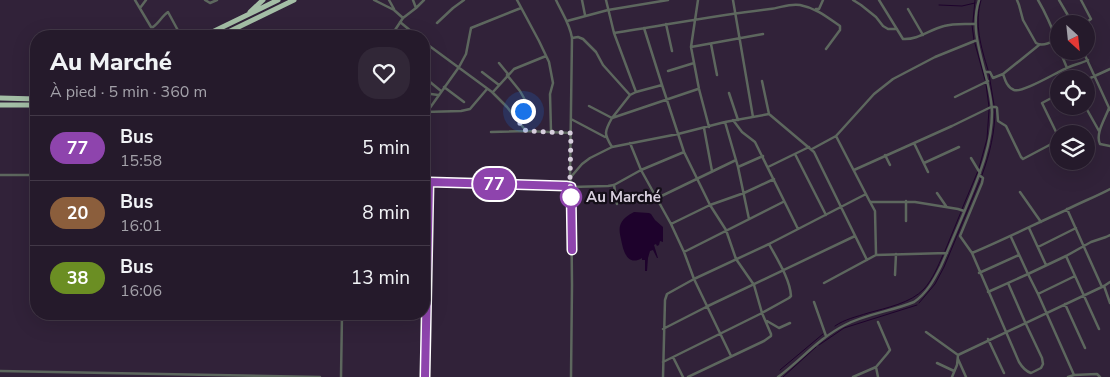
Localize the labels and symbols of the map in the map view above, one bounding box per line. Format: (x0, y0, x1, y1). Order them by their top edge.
north arrow (1050, 15, 1095, 60)
your location (511, 99, 536, 124)
line badge: 77 (472, 168, 516, 200)
marker: Au Marché (560, 186, 582, 208)
place label: Au Marché (586, 187, 661, 207)

